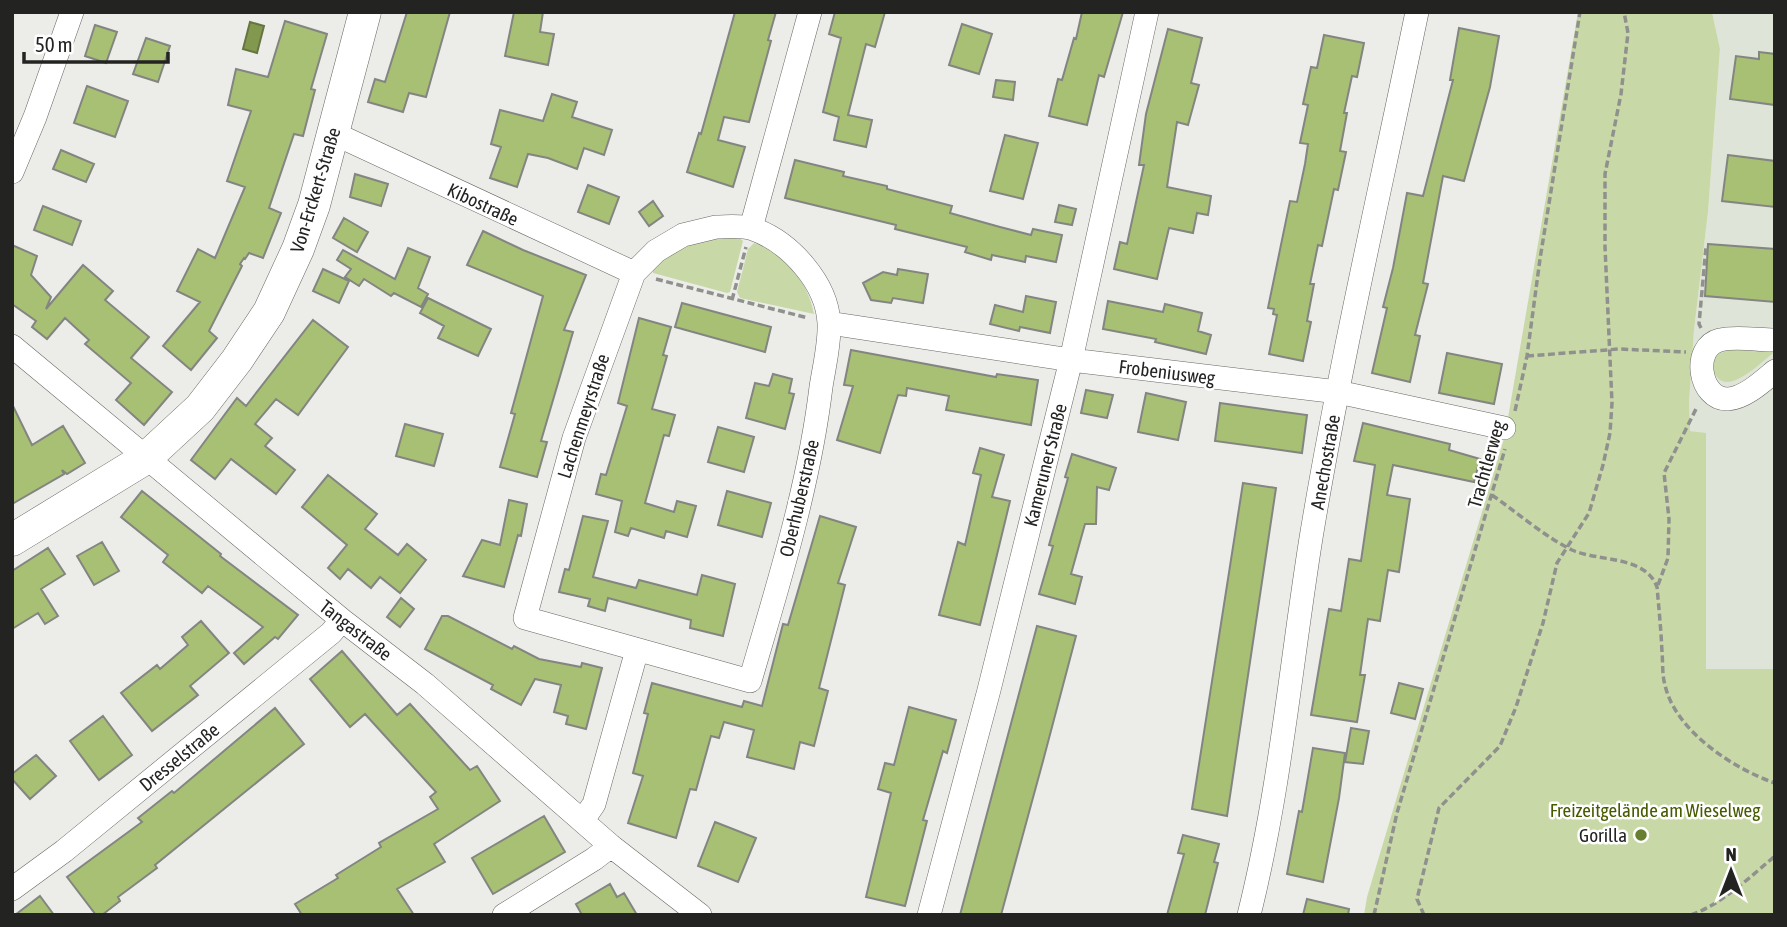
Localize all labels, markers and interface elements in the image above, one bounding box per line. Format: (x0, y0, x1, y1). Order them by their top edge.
scale bar (24, 21, 168, 65)
text: 50 m (35, 32, 73, 56)
street label: Von-Erckert-Straße (286, 125, 344, 255)
street label: Kibostraße (444, 178, 522, 230)
street label: Lachenmeyrstraße (553, 351, 613, 481)
street label: Frobeniusweg (1118, 355, 1217, 389)
street label: Kameruner Straße (1019, 401, 1071, 529)
street label: Anechostraße (1306, 413, 1344, 511)
street label: Trachtlerweg (1463, 417, 1509, 510)
street label: Oberhuberstraße (775, 437, 823, 559)
street label: Tangastraße (316, 595, 396, 665)
street label: Dresselstraße (135, 718, 223, 796)
park label: Freizeitgelände am Wieselweg (1550, 799, 1761, 821)
place label: Gorilla (1579, 824, 1627, 846)
marker: Gorilla (1633, 827, 1649, 843)
north arrow (1696, 836, 1766, 906)
text: N (1725, 843, 1737, 865)

